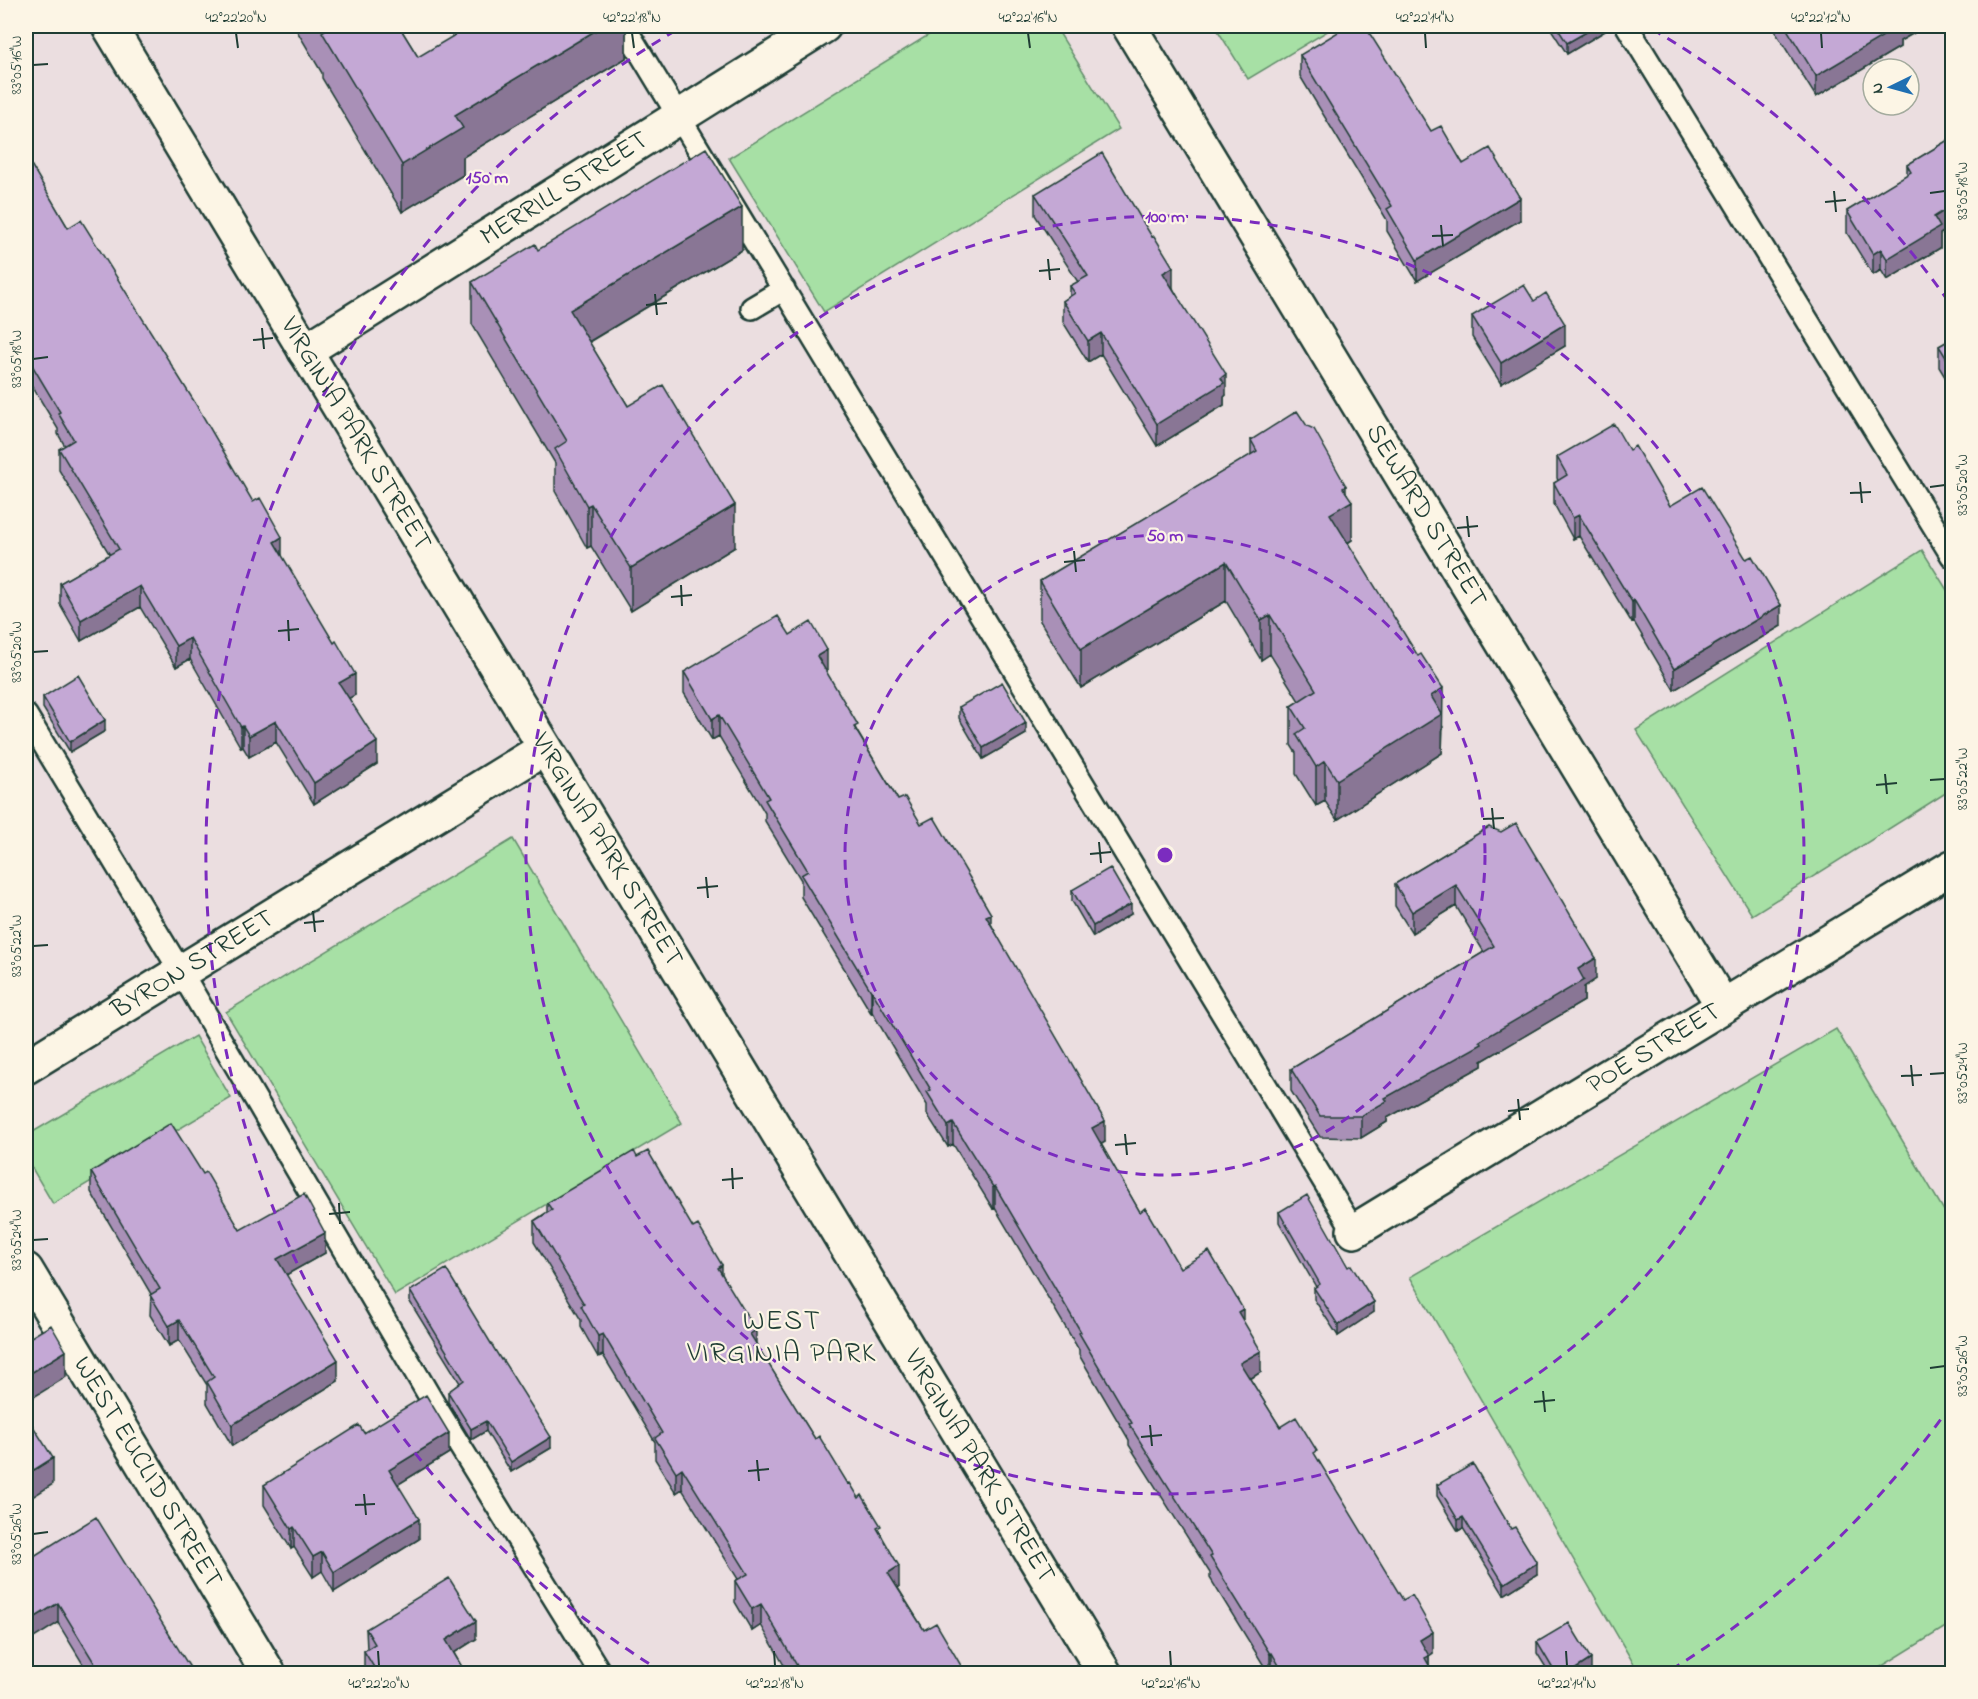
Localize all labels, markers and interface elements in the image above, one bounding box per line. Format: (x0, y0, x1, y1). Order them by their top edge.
text: 42°22'20"N (205, 7, 267, 29)
text: 42°22'18"N (603, 7, 661, 29)
text: 42°22'16"N (998, 7, 1058, 29)
text: 42°22'14"N (1396, 7, 1454, 29)
text: 42°22'12"N (1791, 7, 1851, 29)
text: 83°05'16"W (6, 36, 28, 94)
north arrow (1861, 57, 1921, 117)
text: N (1866, 82, 1890, 95)
street label: MERRILL STREET (473, 121, 656, 256)
text: 83°05'18"W (1952, 162, 1974, 220)
text: 150 m (466, 166, 508, 192)
text: 100 m (1145, 205, 1185, 231)
street label: VIRGINIA PARK STREET (269, 309, 441, 559)
text: 83°05'18"W (6, 330, 28, 388)
street label: SEWARD STREET (1355, 417, 1497, 615)
text: 83°05'20"W (1952, 454, 1974, 516)
text: 50 m (1147, 524, 1183, 550)
text: 83°05'20"W (6, 621, 28, 683)
street label: VIRGINIA PARK STREET (521, 725, 693, 975)
text: 83°05'22"W (1952, 748, 1974, 810)
centre of rings (1155, 845, 1175, 865)
street label: BYRON STREET (103, 899, 282, 1030)
text: 83°05'22"W (6, 915, 28, 977)
street label: POE STREET (1579, 993, 1728, 1104)
text: 83°05'24"W (1952, 1042, 1974, 1104)
text: 83°05'24"W (6, 1209, 28, 1271)
district label: WEST VIRGINIA PARK (686, 1302, 877, 1375)
text: 83°05'26"W (1952, 1335, 1974, 1397)
street label: VIRGINIA PARK STREET (893, 1341, 1065, 1591)
street label: WEST EUCLID STREET (63, 1349, 232, 1595)
text: 83°05'26"W (6, 1503, 28, 1565)
text: 42°22'20"N (348, 1673, 410, 1695)
text: 42°22'18"N (746, 1673, 804, 1695)
text: 42°22'16"N (1141, 1673, 1201, 1695)
text: 42°22'14"N (1538, 1673, 1596, 1695)

